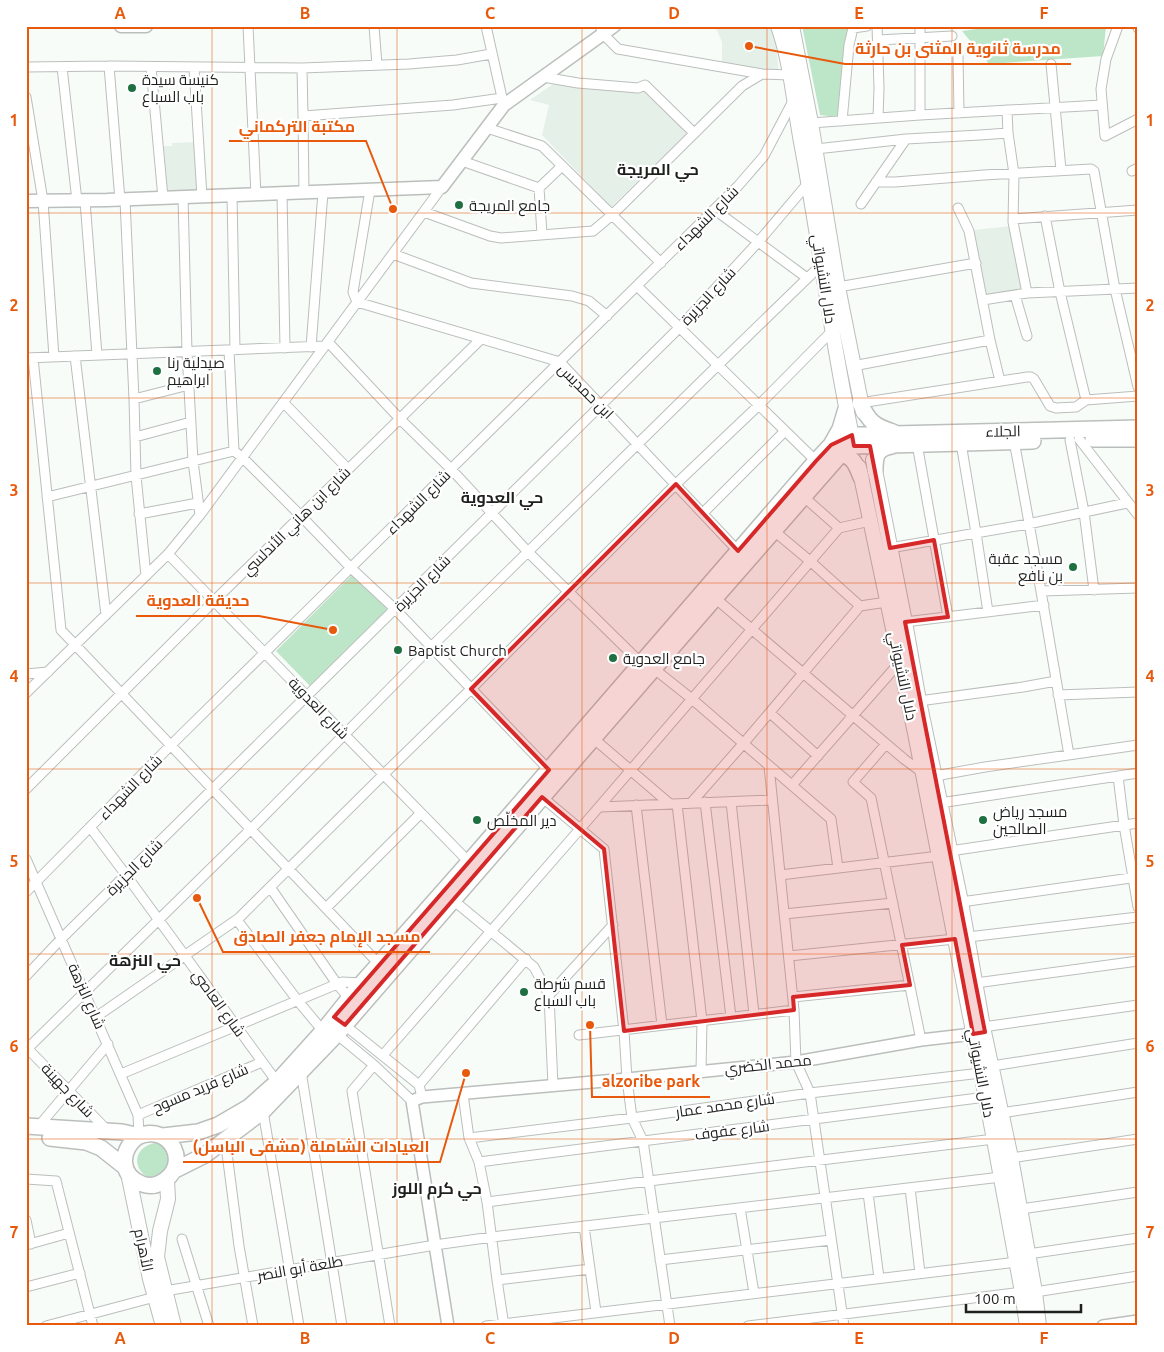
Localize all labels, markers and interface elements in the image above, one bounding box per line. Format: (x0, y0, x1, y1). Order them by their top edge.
text: A (114, 4, 126, 22)
text: B (300, 4, 310, 22)
text: C (485, 4, 495, 22)
text: D (668, 4, 680, 22)
text: E (854, 4, 864, 22)
text: F (1040, 4, 1049, 22)
callout: مدرسة ثانوية المثنى بن حارثة (845, 33, 1071, 64)
text: مدرسة ثانوية المثنى بن حارثة (855, 39, 1061, 58)
place label: كنيسة سيدة باب السباع (142, 71, 219, 108)
marker: كنيسة سيدة باب السباع (126, 82, 138, 94)
callout: مكتبة التركماني (229, 110, 366, 141)
text: 1 (9, 111, 19, 129)
text: 1 (1145, 111, 1155, 129)
text: مكتبة التركماني (239, 117, 355, 139)
district label: حي المريجة (617, 160, 699, 182)
street label: شارع الشهداء (670, 182, 744, 256)
place label: جامع المريجة (469, 197, 550, 217)
marker: جامع المريجة (453, 199, 465, 211)
street label: دلال النشيواتي (805, 233, 839, 325)
street label: شارع الجزيرة (677, 264, 741, 330)
text: 2 (9, 296, 19, 314)
text: 2 (1145, 296, 1155, 314)
place label: صيدلية رنا ابراهيم (167, 354, 225, 390)
street label: ابن حمديس (553, 360, 617, 424)
marker: صيدلية رنا ابراهيم (151, 365, 163, 377)
street label: الجلاء (985, 422, 1021, 440)
street label: شارع ابن هاني الأندلسي (238, 463, 356, 581)
street label: شارع الشهداء (382, 466, 456, 540)
text: 3 (9, 481, 19, 499)
text: 3 (1145, 481, 1155, 499)
district label: حي العدوية (461, 488, 543, 510)
place label: مسجد عقبة بن نافع (988, 550, 1063, 587)
street label: شارع الجزيرة (390, 551, 456, 617)
marker: مسجد عقبة بن نافع (1067, 561, 1079, 573)
callout: حديقة العدوية (136, 585, 259, 616)
text: حديقة العدوية (147, 591, 249, 610)
street label: دلال النشيواتي (881, 630, 921, 723)
place label: Baptist Church (408, 642, 507, 659)
marker: Baptist Church (392, 644, 404, 656)
place label: جامع العدوية (623, 650, 705, 670)
marker: جامع العدوية (607, 652, 619, 664)
text: 4 (9, 667, 19, 685)
text: 4 (1145, 667, 1155, 685)
street label: شارع العدوية (283, 674, 353, 744)
street label: شارع الشهداء (95, 751, 167, 825)
place label: مسجد رياض الصالحين (993, 803, 1067, 839)
place label: دير المخلّص (487, 811, 556, 831)
marker: دير المخلّص (471, 814, 483, 826)
marker: مسجد رياض الصالحين (977, 814, 989, 826)
street label: شارع الجزيرة (102, 835, 168, 901)
text: 5 (9, 852, 19, 870)
text: 5 (1145, 852, 1155, 870)
callout: مسجد الإمام جعفر الصادق (223, 921, 430, 952)
text: مسجد الإمام جعفر الصادق (233, 927, 421, 948)
district label: حي النزهة (109, 951, 181, 973)
street label: شارع النزهة (62, 960, 109, 1033)
street label: شارع العاصي (186, 966, 249, 1042)
place label: قسم شرطة باب السباع (534, 975, 606, 1012)
marker: قسم شرطة باب السباع (518, 986, 530, 998)
street label: دلال النشيواتي (960, 1027, 998, 1120)
text: 6 (9, 1037, 19, 1055)
text: 6 (1145, 1037, 1155, 1055)
street label: محمد الخضري (724, 1051, 813, 1081)
street label: شارع جهينة (36, 1060, 98, 1123)
street label: شارع فريد مسوح (149, 1060, 252, 1119)
callout: alzoribe park (592, 1066, 710, 1097)
text: alzoribe park (602, 1072, 700, 1090)
street label: شارع محمد عمار (673, 1090, 776, 1123)
street label: شارع عفوف (694, 1117, 771, 1146)
callout: العيادات الشاملة (مشفى الباسل) (183, 1131, 440, 1162)
text: العيادات الشاملة (مشفى الباسل) (193, 1137, 429, 1156)
district label: حي كرم اللوز (391, 1179, 482, 1201)
text: 7 (9, 1223, 19, 1241)
text: 7 (1145, 1223, 1155, 1241)
street label: الأهرام (129, 1227, 157, 1273)
street label: طلعة أبو النصر (255, 1251, 344, 1285)
scale bar (966, 1282, 1082, 1314)
text: 100 m (974, 1290, 1016, 1307)
text: A (114, 1329, 126, 1347)
text: B (300, 1329, 310, 1347)
text: C (485, 1329, 495, 1347)
text: D (668, 1329, 680, 1347)
text: E (854, 1329, 864, 1347)
text: F (1040, 1329, 1049, 1347)

